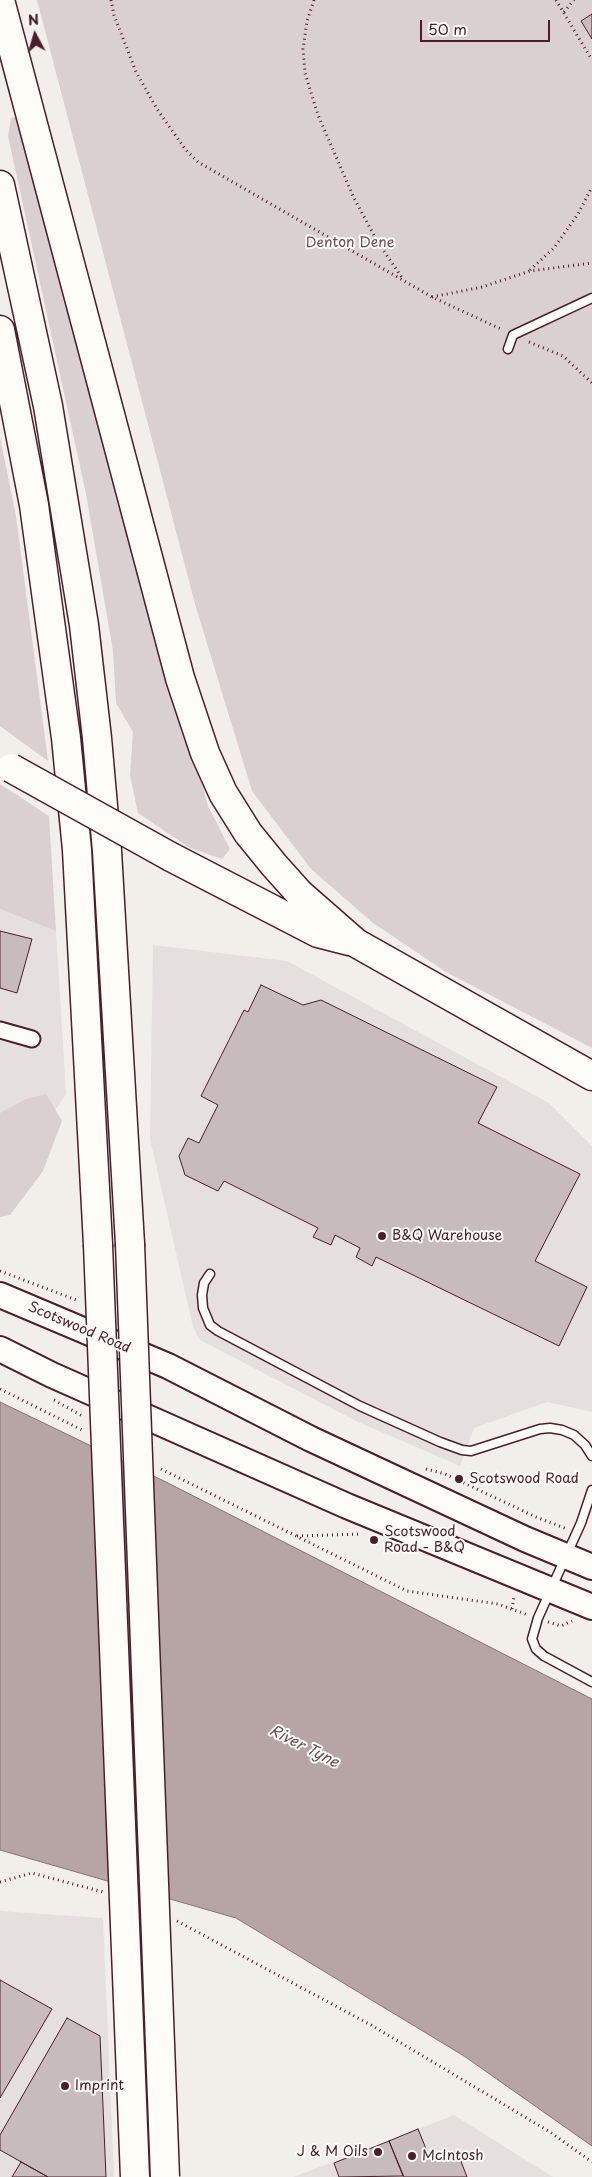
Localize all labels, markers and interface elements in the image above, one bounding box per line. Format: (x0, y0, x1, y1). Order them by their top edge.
text: N (27, 9, 40, 31)
north arrow (10, 10, 60, 60)
scale bar (422, 10, 552, 42)
text: 50 m (428, 17, 467, 40)
park label: Denton Dene (306, 235, 394, 251)
place label: B&Q Warehouse (392, 1228, 502, 1244)
marker: B&Q Warehouse (376, 1230, 388, 1242)
street label: Scotswood Road (25, 1299, 133, 1357)
place label: Scotswood Road (469, 1471, 579, 1487)
marker: Scotswood Road (453, 1473, 465, 1485)
place label: Scotswood Road - B&Q (384, 1524, 465, 1556)
marker: Scotswood Road - B&Q (368, 1534, 380, 1546)
water label: River Tyne (266, 1722, 342, 1772)
place label: Imprint (75, 2078, 124, 2094)
marker: Imprint (59, 2080, 71, 2092)
place label: J & M Oils (297, 2144, 368, 2160)
marker: J & M Oils (372, 2146, 384, 2158)
place label: McIntosh (422, 2148, 484, 2164)
marker: McIntosh (406, 2150, 418, 2162)

